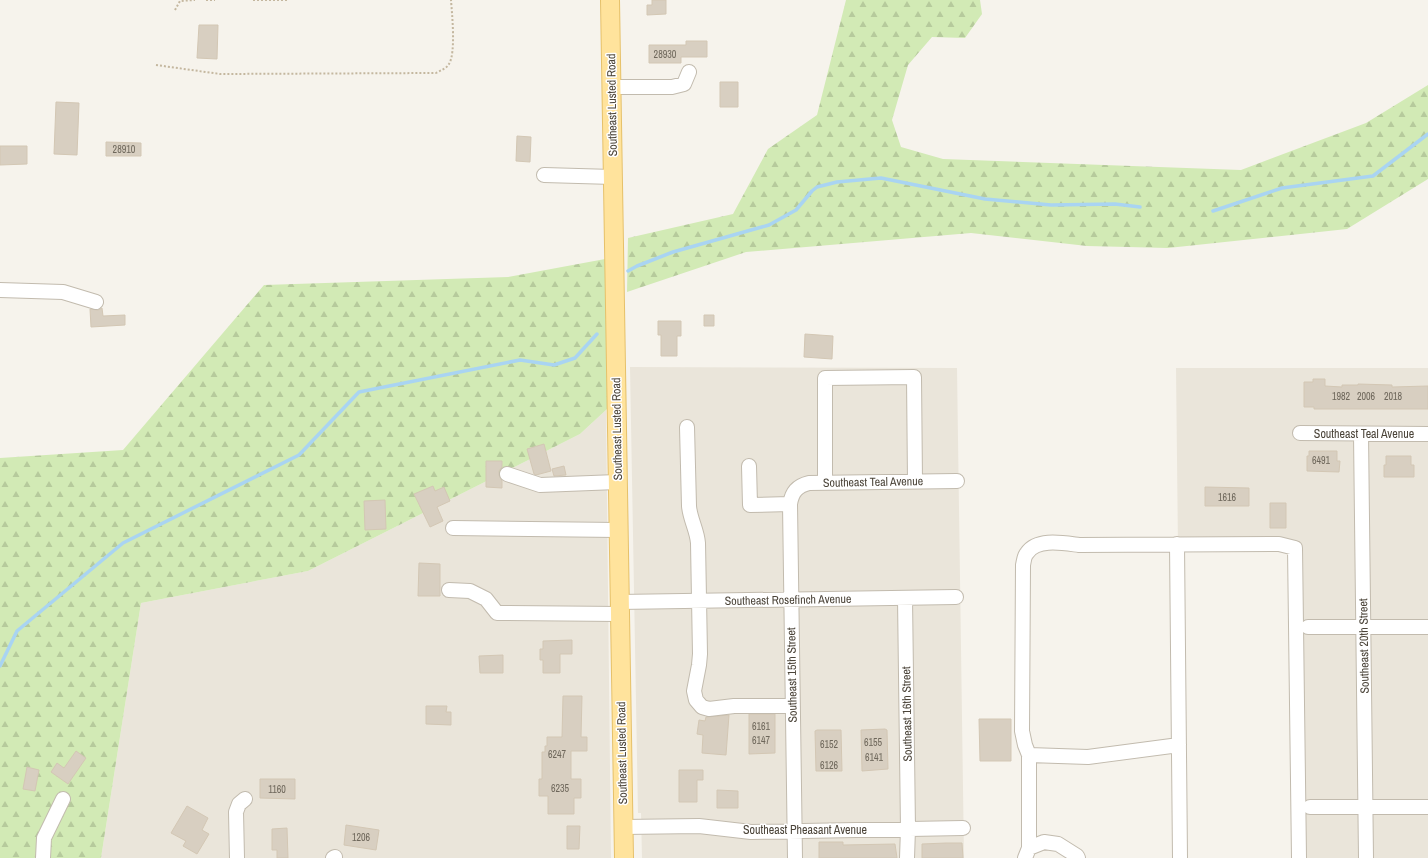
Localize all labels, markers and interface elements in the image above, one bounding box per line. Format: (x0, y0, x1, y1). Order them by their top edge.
house number: 28930 (654, 48, 677, 61)
street label: Southeast Lusted Road (603, 53, 621, 157)
house number: 28910 (113, 143, 136, 156)
street label: Southeast Lusted Road (608, 377, 626, 481)
house number: 1982 (1332, 390, 1351, 403)
house number: 2006 (1357, 390, 1376, 403)
house number: 2018 (1384, 390, 1403, 403)
street label: Southeast Teal Avenue (1314, 426, 1414, 442)
house number: 6491 (1312, 454, 1331, 467)
street label: Southeast Teal Avenue (823, 473, 923, 491)
house number: 1616 (1218, 491, 1237, 504)
street label: Southeast Rosefinch Avenue (724, 591, 852, 609)
street label: Southeast 20th Street (1355, 598, 1373, 694)
street label: Southeast 15th Street (783, 627, 801, 723)
street label: Southeast 16th Street (898, 666, 916, 762)
street label: Southeast Lusted Road (613, 701, 631, 805)
house number: 6161 (752, 720, 771, 733)
house number: 6147 (752, 734, 771, 747)
house number: 6155 (864, 736, 883, 749)
house number: 6152 (820, 738, 839, 751)
house number: 6247 (548, 748, 567, 761)
house number: 6141 (865, 751, 884, 764)
house number: 6126 (820, 759, 839, 772)
house number: 6235 (551, 782, 570, 795)
house number: 1160 (268, 783, 286, 796)
street label: Southeast Pheasant Avenue (743, 822, 867, 838)
house number: 1206 (352, 831, 371, 844)

